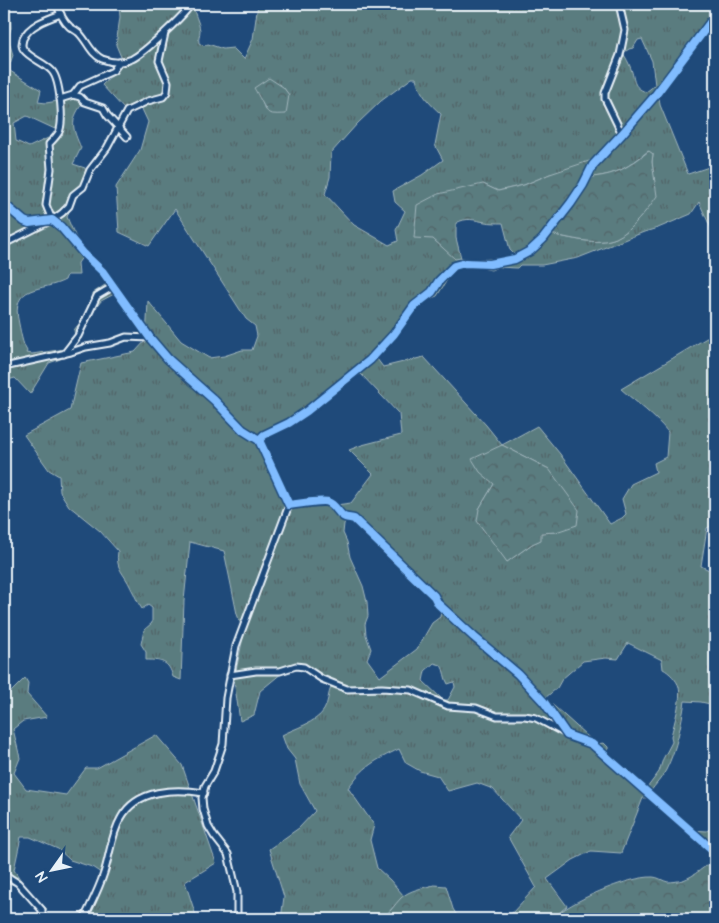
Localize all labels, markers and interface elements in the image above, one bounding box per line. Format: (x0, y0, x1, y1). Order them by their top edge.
north arrow (28, 846, 78, 896)
text: N (31, 867, 53, 886)

